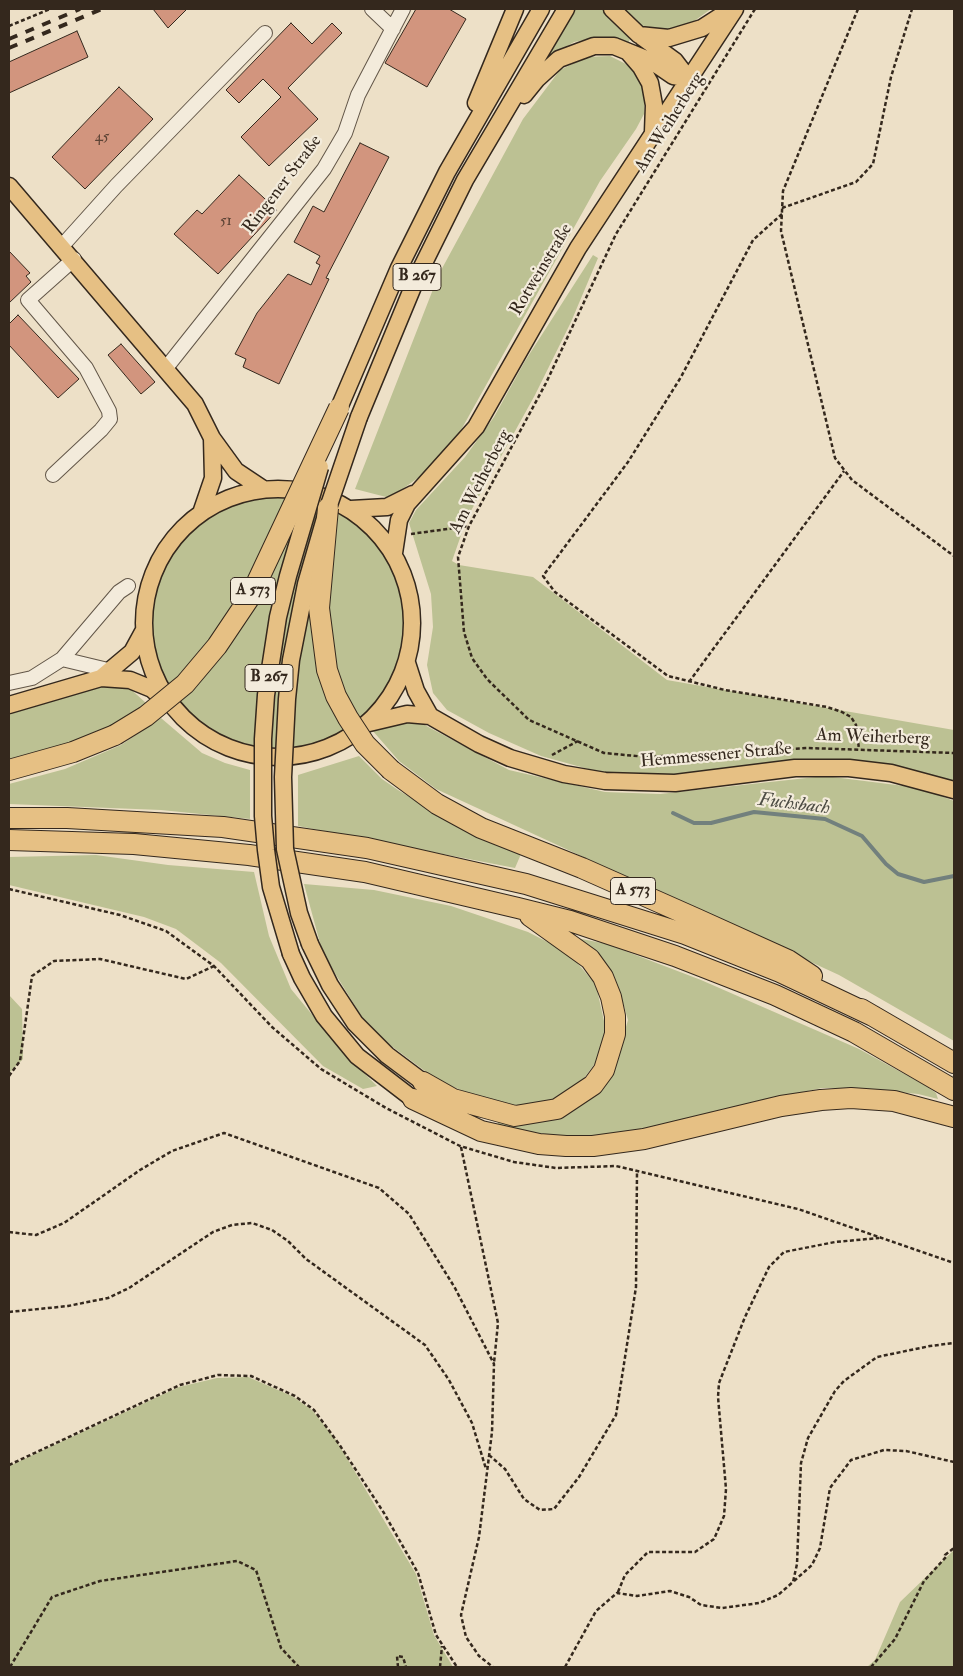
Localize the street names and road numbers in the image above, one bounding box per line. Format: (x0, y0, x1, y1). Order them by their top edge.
street label: Am Weiherberg (631, 69, 709, 177)
street label: Ringener Straße (239, 131, 327, 239)
street label: Rotweinstraße (506, 220, 578, 320)
road number: B 267 (393, 264, 441, 290)
street label: Am Weiherberg (446, 426, 516, 538)
road number: A 573 (230, 578, 276, 604)
road number: B 267 (245, 664, 293, 691)
street label: Am Weiherberg (816, 725, 930, 751)
street label: Hemmessener Straße (639, 739, 793, 773)
road number: A 573 (610, 878, 656, 904)

